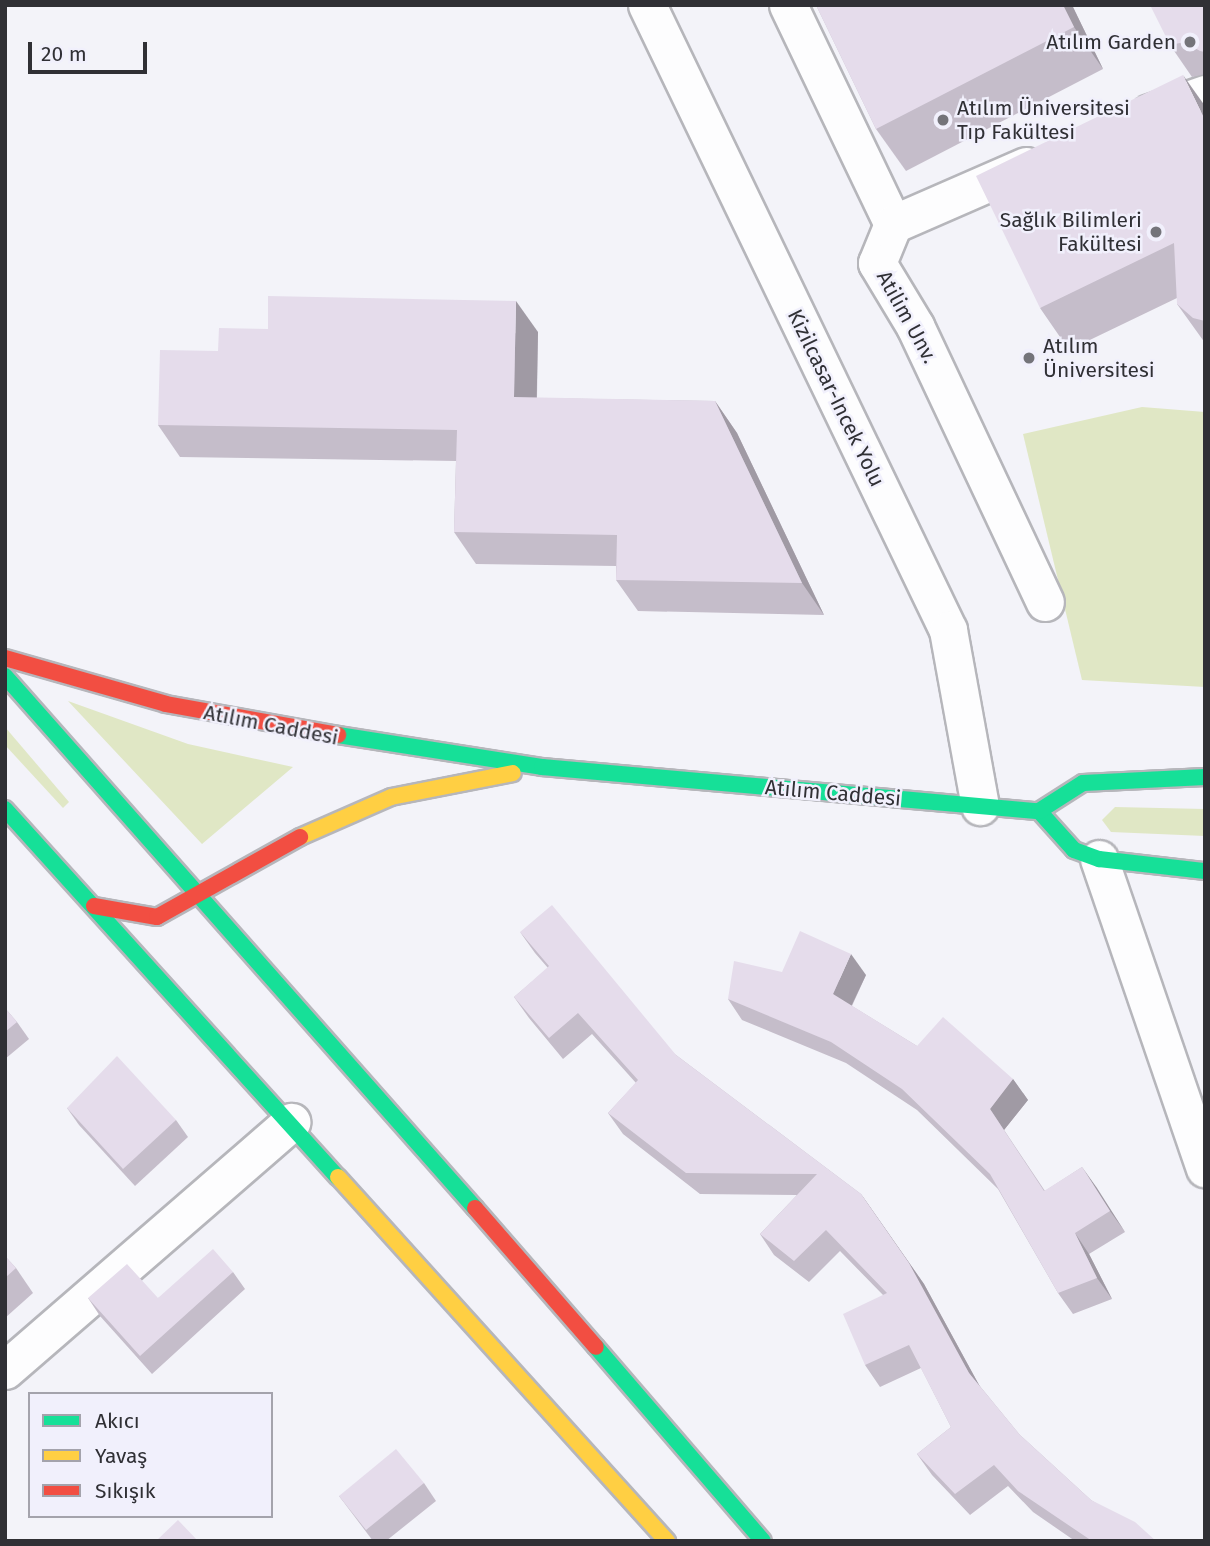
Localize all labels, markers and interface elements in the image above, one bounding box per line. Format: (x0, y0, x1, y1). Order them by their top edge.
scale bar (32, 28, 150, 72)
place label: Atılım Garden (1046, 29, 1176, 55)
marker: Atılım Garden (1182, 34, 1198, 50)
text: 20 m (41, 41, 87, 67)
place label: Atılım Üniversitesi Tıp Fakültesi (957, 95, 1130, 145)
marker: Atılım Üniversitesi Tıp Fakültesi (935, 112, 951, 128)
place label: Sağlık Bilimleri Fakültesi (1000, 207, 1142, 257)
marker: Sağlık Bilimleri Fakültesi (1148, 224, 1164, 240)
street label: Atilim Unv. (871, 266, 943, 368)
street label: Kizilcasar-Incek Yolu (782, 305, 890, 491)
place label: Atılım Üniversitesi (1043, 333, 1155, 383)
marker: Atılım Üniversitesi (1021, 350, 1037, 366)
street label: Atılım Caddesi (202, 700, 340, 750)
street label: Atılım Caddesi (764, 775, 902, 811)
legend (28, 1392, 273, 1518)
text: Akıcı (95, 1408, 140, 1434)
text: Yavaş (95, 1443, 147, 1469)
text: Sıkışık (95, 1478, 156, 1504)

